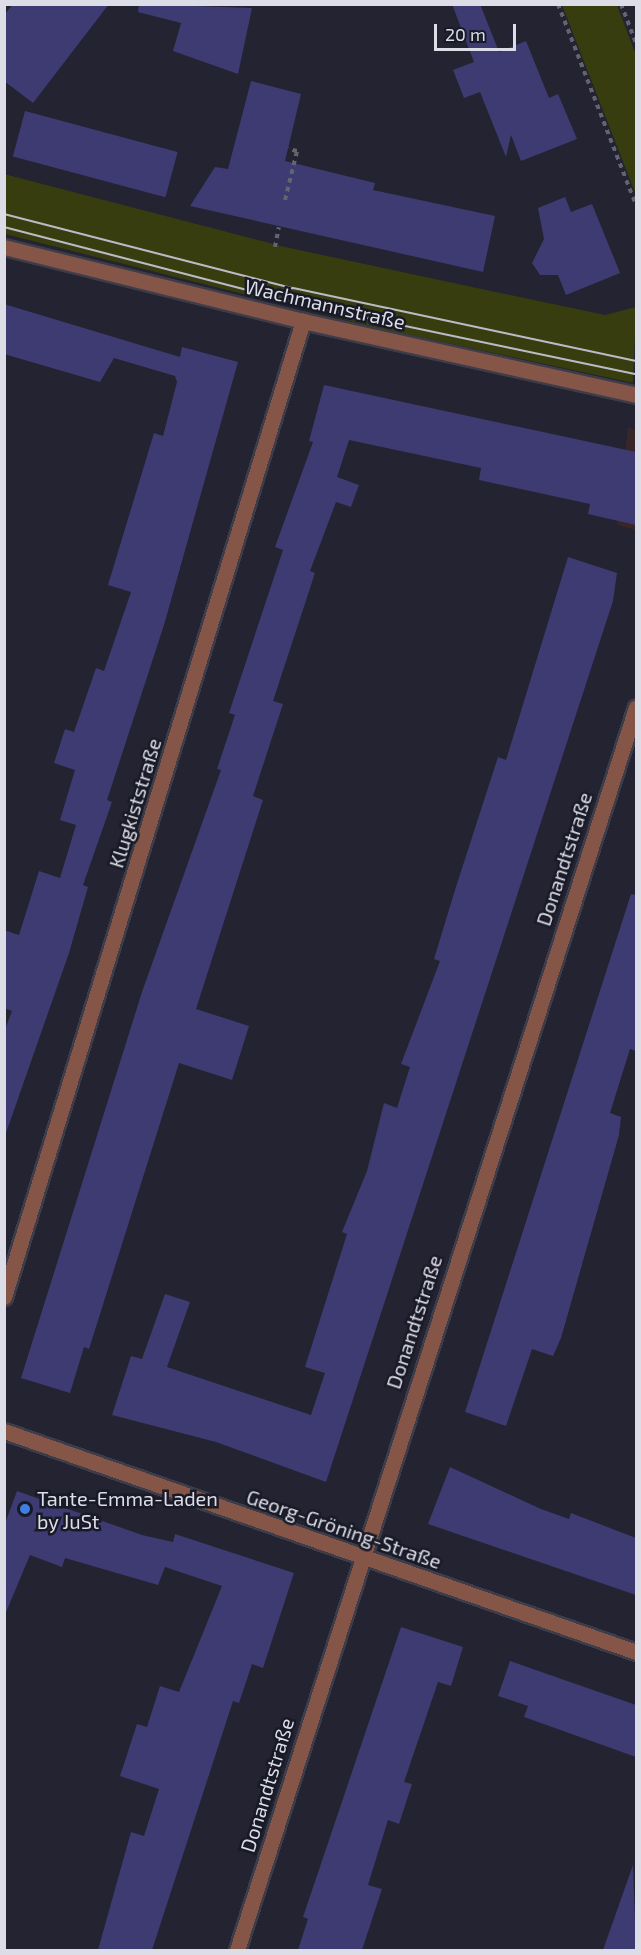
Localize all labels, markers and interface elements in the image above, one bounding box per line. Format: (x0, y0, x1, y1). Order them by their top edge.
scale bar (437, 12, 520, 50)
text: 20 m (445, 23, 486, 45)
street label: Wachmannstraße (242, 274, 408, 334)
street label: Klugkiststraße (104, 735, 166, 871)
street label: Donandtstraße (531, 789, 597, 929)
street label: Donandtstraße (381, 1252, 447, 1392)
street label: Georg-Gröning-Straße (243, 1484, 445, 1574)
place label: Tante-Emma-Laden by JuSt (37, 1486, 218, 1533)
marker: Tante-Emma-Laden by JuSt (18, 1502, 32, 1516)
street label: Donandtstraße (235, 1715, 299, 1855)

